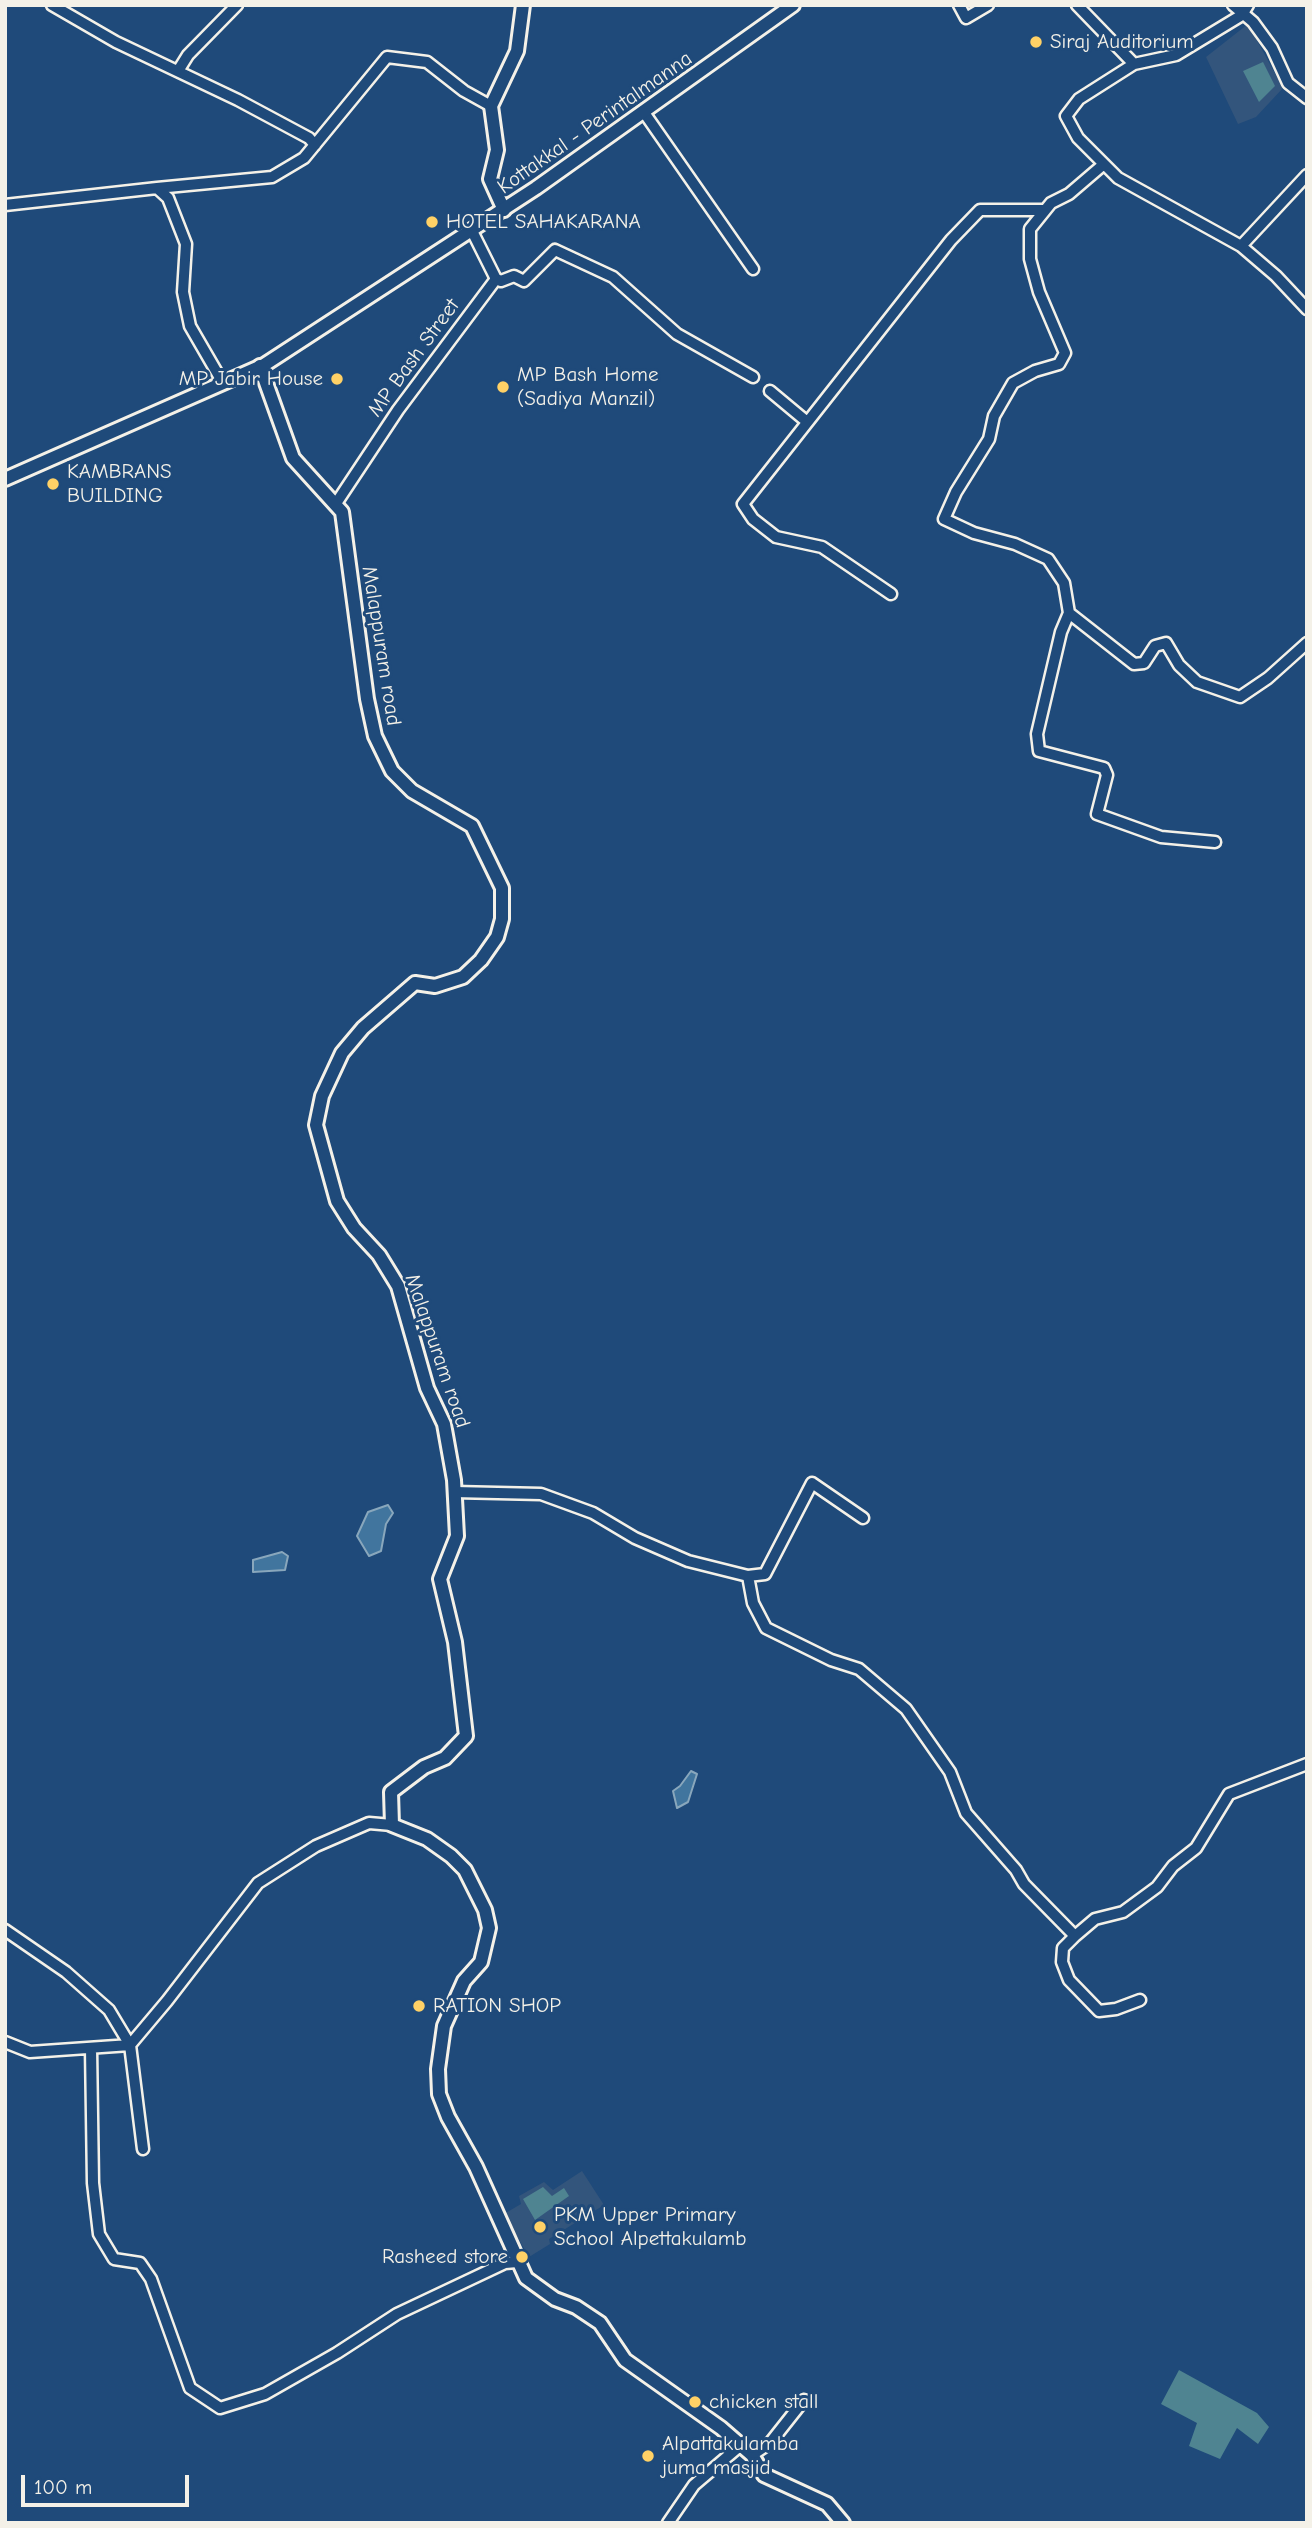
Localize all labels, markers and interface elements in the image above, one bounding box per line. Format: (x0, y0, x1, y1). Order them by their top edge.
place label: Siraj Auditorium (1050, 29, 1194, 55)
marker: Siraj Auditorium (1028, 34, 1044, 50)
street label: Kottakkal - Perintalmanna (493, 46, 697, 200)
place label: HOTEL SAHAKARANA (446, 209, 641, 235)
marker: HOTEL SAHAKARANA (424, 214, 440, 230)
street label: MP Bash Street (363, 294, 465, 422)
place label: MP Bash Home (Sadiya Manzil) (517, 362, 658, 412)
place label: MP Jabir House (179, 366, 323, 392)
marker: MP Jabir House (329, 371, 345, 387)
marker: MP Bash Home (Sadiya Manzil) (495, 379, 511, 395)
place label: KAMBRANS BUILDING (67, 459, 172, 509)
marker: KAMBRANS BUILDING (45, 476, 61, 492)
street label: Malappuram road (356, 564, 406, 728)
street label: Malappuram road (399, 1271, 475, 1431)
place label: RATION SHOP (433, 1993, 561, 2019)
marker: RATION SHOP (411, 1998, 427, 2014)
place label: PKM Upper Primary School Alpettakulamb (554, 2202, 746, 2252)
marker: PKM Upper Primary School Alpettakulamb (532, 2219, 548, 2235)
place label: Rasheed store (382, 2244, 508, 2270)
marker: Rasheed store (514, 2249, 530, 2265)
place label: chicken stall (709, 2389, 818, 2415)
marker: chicken stall (687, 2394, 703, 2410)
place label: Alpattakulamba juma masjid (662, 2431, 799, 2481)
marker: Alpattakulamba juma masjid (640, 2448, 656, 2464)
scale bar (24, 2462, 192, 2506)
text: 100 m (34, 2475, 92, 2499)

